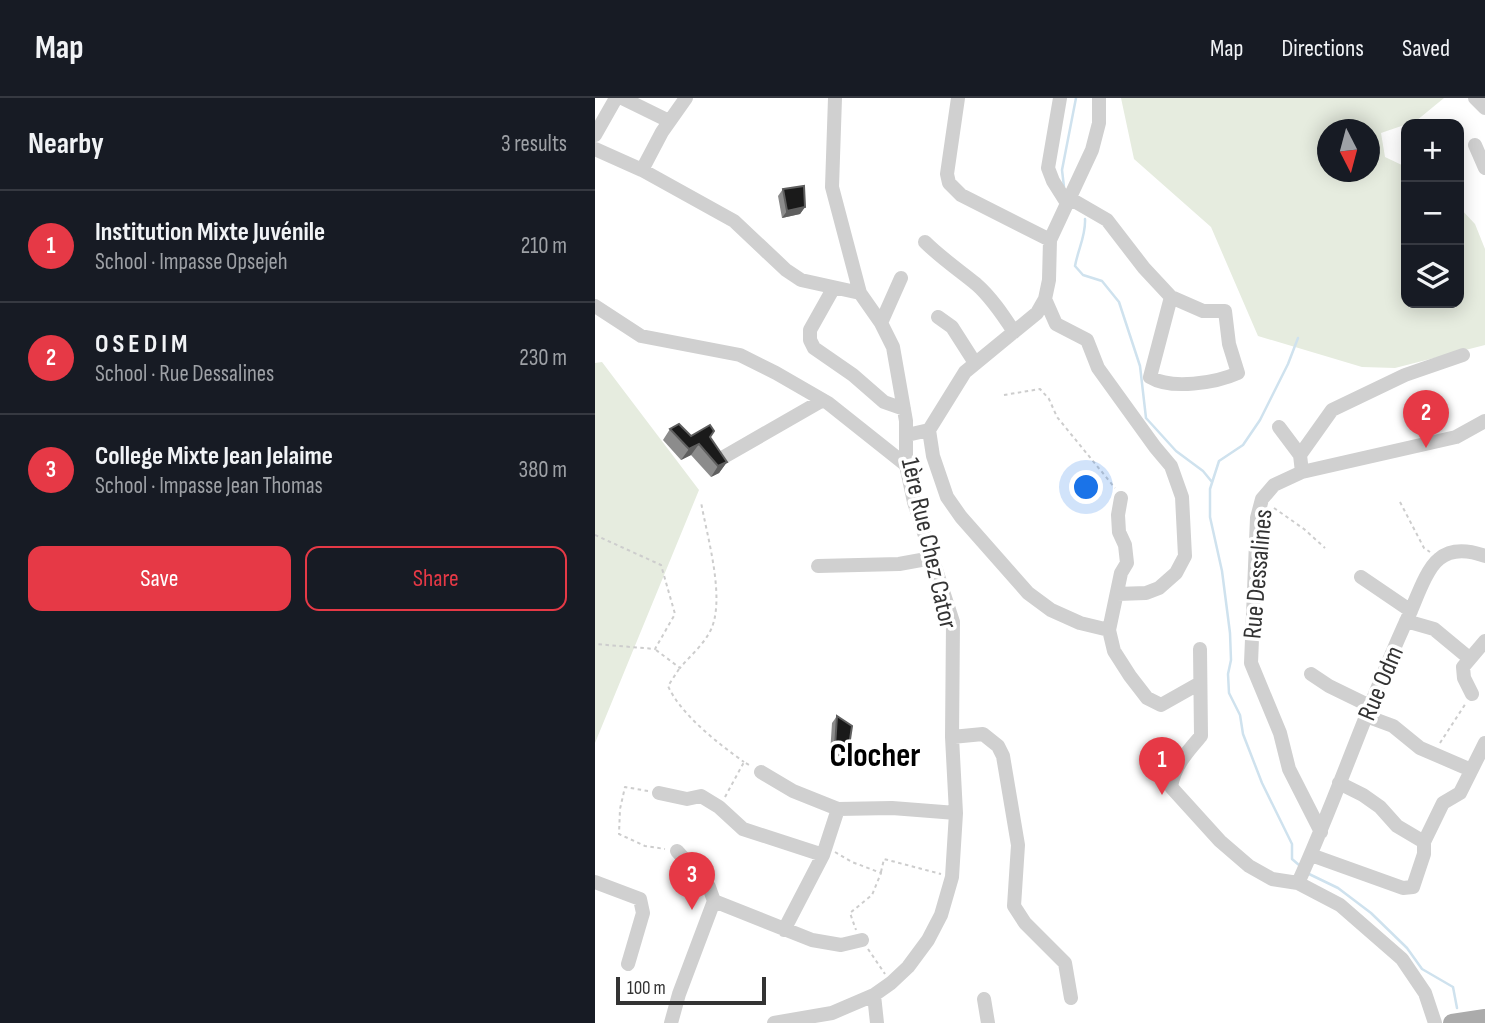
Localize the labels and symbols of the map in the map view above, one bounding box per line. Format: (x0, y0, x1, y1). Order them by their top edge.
north arrow (1317, 119, 1380, 182)
pin: 2 (1403, 390, 1449, 448)
street label: 1ère Rue Chez Cator (894, 455, 963, 632)
your location (1069, 470, 1103, 504)
street label: Rue Dessalines (1237, 508, 1280, 640)
street label: Rue Odm (1352, 642, 1411, 725)
district label: Clocher (830, 736, 920, 776)
pin: 1 (1139, 737, 1185, 795)
pin: 3 (669, 852, 715, 910)
scale bar (616, 974, 767, 1006)

